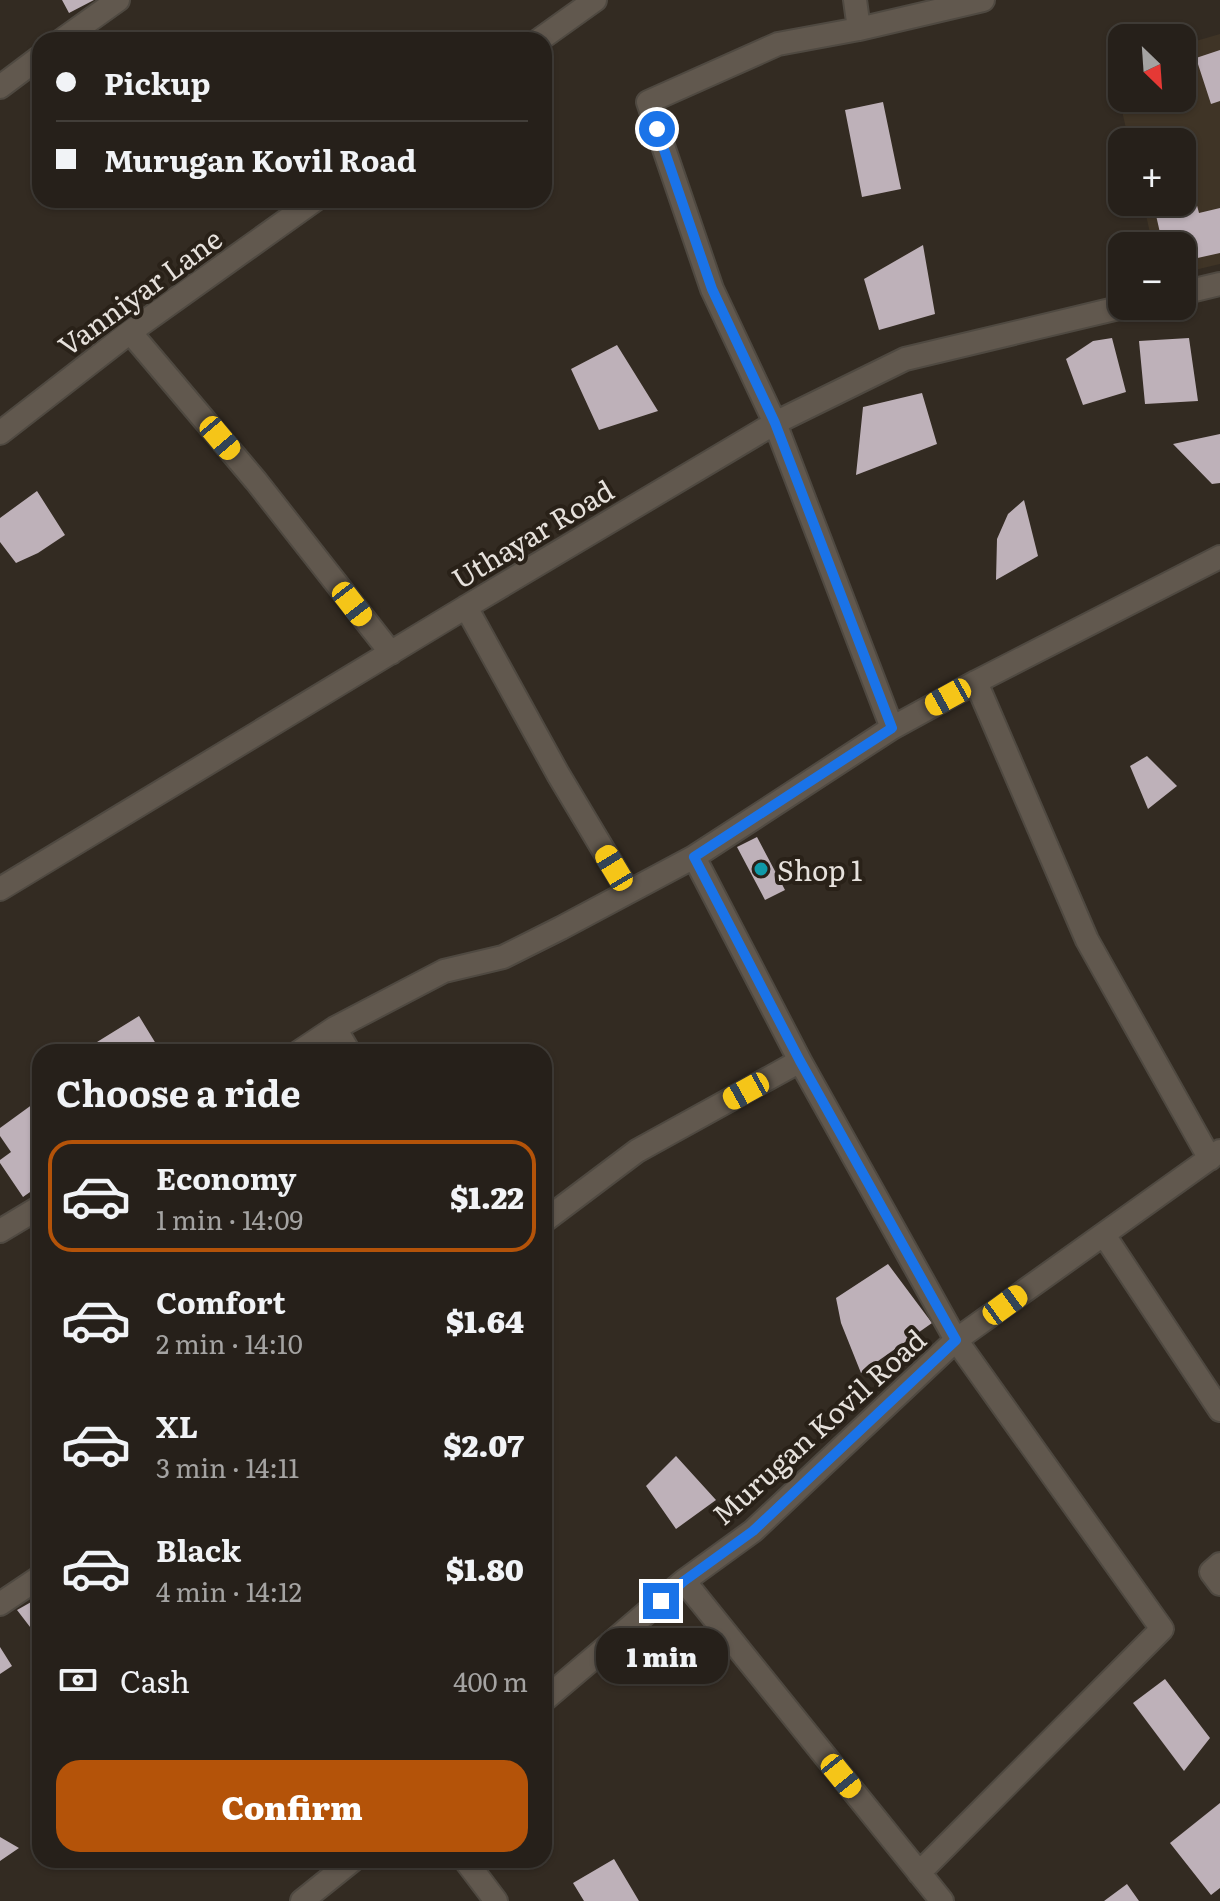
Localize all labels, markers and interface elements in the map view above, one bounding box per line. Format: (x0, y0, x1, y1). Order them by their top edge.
north arrow (1108, 24, 1196, 112)
map controls (1108, 24, 1196, 320)
text: Pickup (104, 60, 211, 104)
route start (639, 111, 675, 147)
button: + (1108, 128, 1196, 216)
text: Murugan Kovil Road (104, 137, 416, 181)
street label: Vanniyar Lane (48, 217, 230, 365)
button: − (1108, 232, 1196, 320)
car (195, 412, 245, 464)
street label: Uthayar Road (443, 468, 621, 598)
car (328, 578, 376, 630)
car (921, 675, 975, 719)
car (591, 841, 637, 895)
place label: Shop 1 (777, 848, 863, 890)
marker: Shop 1 (752, 860, 770, 878)
text: Choose a ride (56, 1065, 301, 1118)
car (719, 1069, 773, 1113)
text: Economy (156, 1155, 296, 1199)
icon: car (60, 1160, 132, 1232)
text: $1.22 (450, 1174, 524, 1218)
text: 1 min · 14:09 (156, 1199, 303, 1238)
text: Comfort (156, 1279, 286, 1323)
car (979, 1281, 1031, 1329)
icon: car (60, 1284, 132, 1356)
text: $1.64 (446, 1298, 524, 1342)
street label: Murugan Kovil Road (702, 1318, 934, 1534)
text: 2 min · 14:10 (156, 1323, 303, 1362)
text: XL (156, 1403, 198, 1447)
icon: car (60, 1408, 132, 1480)
text: $2.07 (443, 1422, 524, 1466)
text: 3 min · 14:11 (156, 1447, 299, 1486)
text: Black (156, 1527, 241, 1571)
icon: car (60, 1532, 132, 1604)
text: $1.80 (446, 1546, 524, 1590)
text: 4 min · 14:12 (156, 1571, 302, 1610)
route end (643, 1583, 679, 1619)
callout: 1 min (595, 1629, 727, 1685)
text: 1 min (627, 1636, 697, 1675)
icon: cash (56, 1658, 100, 1702)
text: Cash (120, 1658, 190, 1702)
text: 400 m (453, 1661, 528, 1700)
car (817, 1750, 865, 1802)
button: Confirm (56, 1760, 528, 1852)

